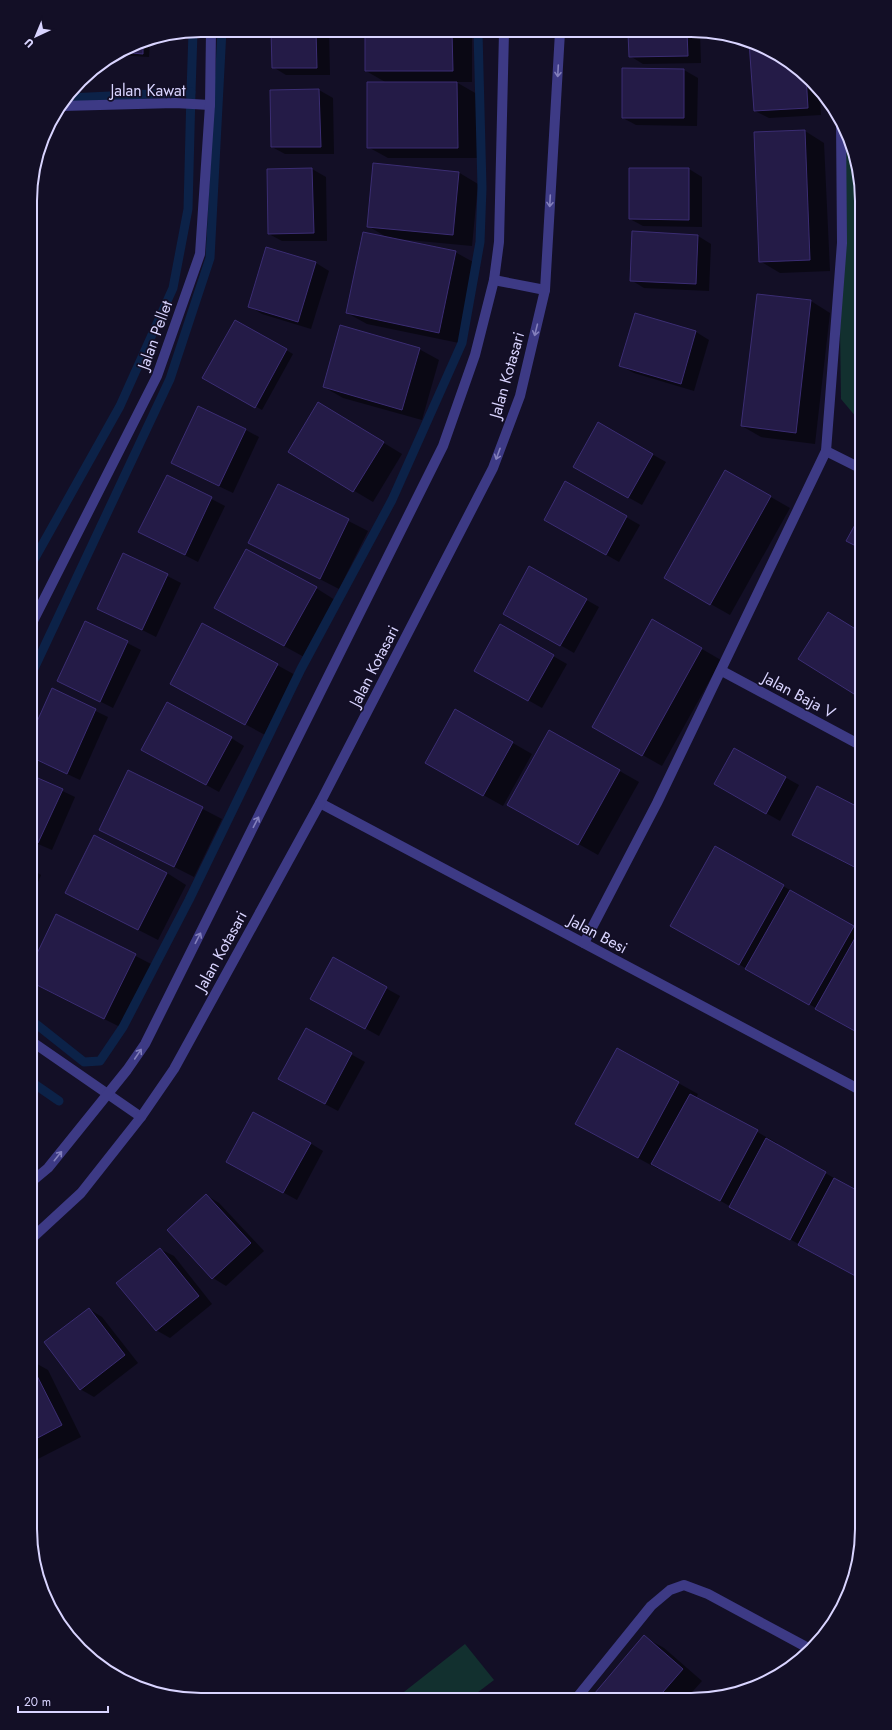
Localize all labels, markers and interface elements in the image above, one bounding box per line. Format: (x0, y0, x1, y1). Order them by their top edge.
north arrow (16, 16, 56, 56)
text: U (21, 35, 37, 52)
one-way arrow (554, 64, 562, 77)
street label: Jalan Kawat (108, 79, 186, 102)
one-way arrow (547, 194, 554, 207)
street label: Jalan Pellet (131, 297, 178, 375)
one-way arrow (531, 323, 539, 336)
street label: Jalan Kotasari (483, 329, 530, 423)
one-way arrow (494, 448, 502, 460)
street label: Jalan Kotasari (343, 621, 404, 713)
street label: Jalan Baja V (757, 665, 840, 724)
one-way arrow (252, 816, 260, 828)
street label: Jalan Kotasari (188, 907, 253, 997)
street label: Jalan Besi (563, 908, 632, 959)
one-way arrow (194, 932, 202, 944)
one-way arrow (134, 1049, 142, 1060)
one-way arrow (53, 1150, 62, 1161)
scale bar (18, 1688, 108, 1714)
text: 20 m (24, 1693, 51, 1711)

